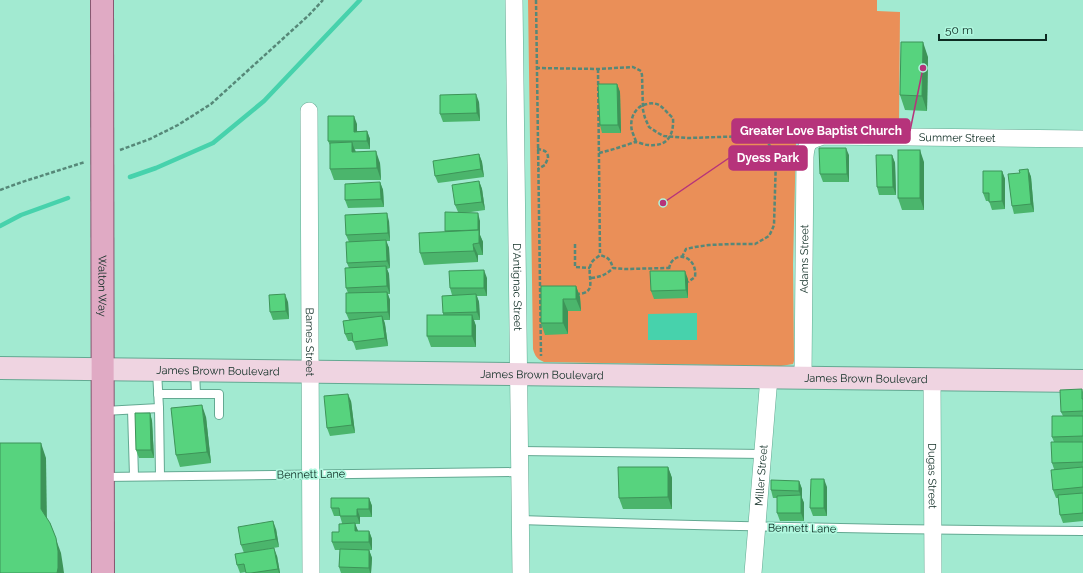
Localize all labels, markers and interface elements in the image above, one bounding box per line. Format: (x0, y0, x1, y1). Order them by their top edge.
scale bar (939, 16, 1046, 42)
text: 50 m (945, 23, 973, 37)
callout: Greater Love Baptist Church (732, 119, 910, 143)
text: Greater Love Baptist Church (740, 124, 902, 138)
street label: Summer Street (919, 131, 996, 145)
callout: Dyess Park (729, 146, 807, 170)
text: Dyess Park (737, 151, 800, 165)
street label: Adams Street (798, 224, 811, 294)
street label: D'Antignac Street (510, 243, 524, 331)
street label: Walton Way (95, 255, 109, 317)
street label: Barnes Street (303, 308, 316, 377)
street label: James Brown Boulevard (156, 364, 280, 378)
street label: James Brown Boulevard (480, 368, 604, 382)
street label: James Brown Boulevard (804, 372, 928, 386)
street label: Dugas Street (925, 443, 939, 509)
street label: Miller Street (752, 444, 770, 507)
street label: Bennett Lane (277, 467, 346, 482)
street label: Bennett Lane (768, 521, 837, 536)

